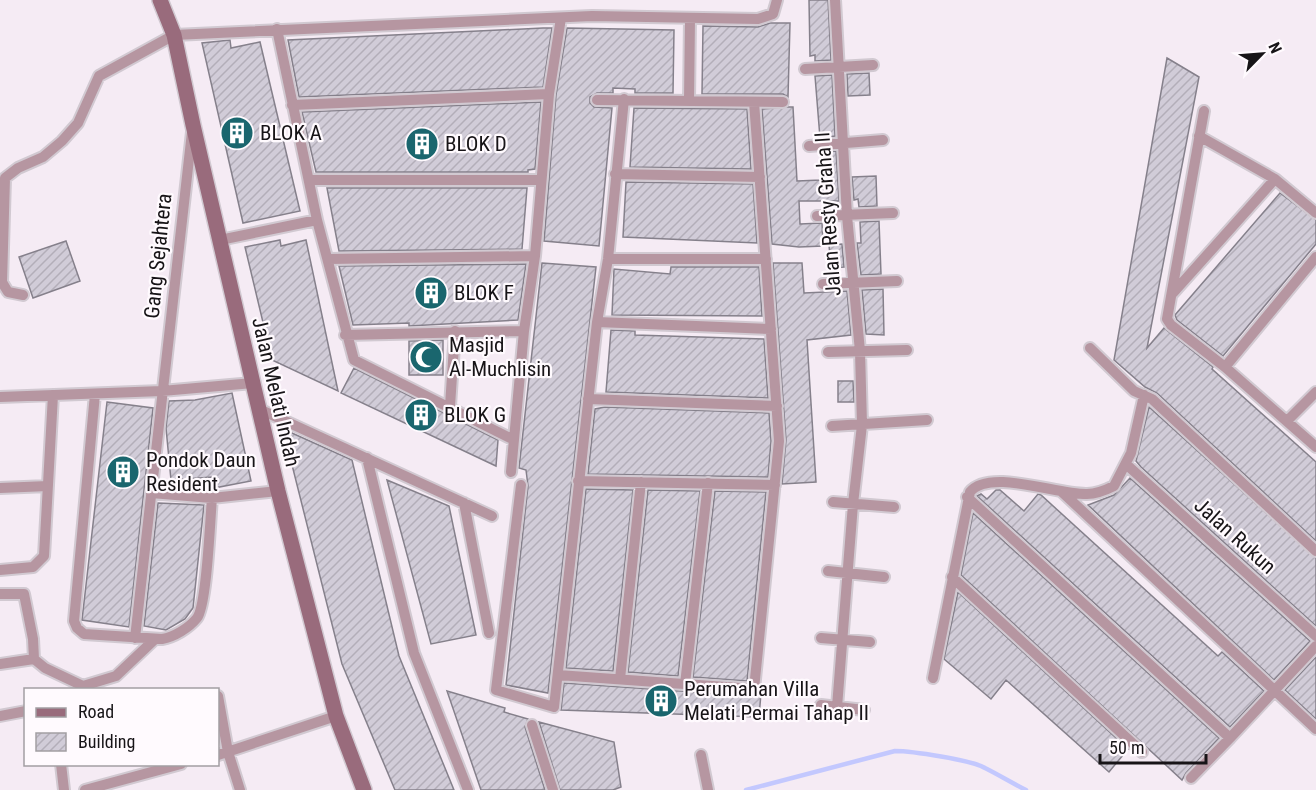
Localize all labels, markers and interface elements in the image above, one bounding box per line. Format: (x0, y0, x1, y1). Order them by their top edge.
north arrow (1232, 24, 1292, 84)
text: N (1264, 39, 1286, 56)
building icon: BLOK A (219, 115, 255, 151)
place label: BLOK A (260, 121, 322, 145)
building icon: BLOK D (404, 126, 440, 162)
street label: Jalan Resty Graha II (810, 131, 846, 297)
place label: BLOK D (445, 132, 507, 156)
street label: Gang Sejahtera (140, 192, 176, 320)
building icon: BLOK F (413, 275, 449, 311)
place label: BLOK F (454, 281, 514, 305)
street label: Jalan Melati Indah (247, 315, 305, 469)
place label: Masjid Al-Muchlisin (449, 333, 551, 381)
mosque icon: Masjid Al-Muchlisin (408, 339, 444, 375)
building icon: BLOK G (403, 397, 439, 433)
place label: BLOK G (444, 403, 506, 427)
place label: Pondok Daun Resident (146, 448, 256, 496)
building icon: Pondok Daun Resident (105, 454, 141, 490)
street label: Jalan Rukun (1189, 493, 1281, 579)
place label: Perumahan Villa Melati Permai Tahap II (684, 677, 869, 725)
building icon: Perumahan Villa Melati Permai Tahap II (643, 683, 679, 719)
legend (24, 688, 219, 766)
text: Road (78, 701, 114, 722)
scale bar (1100, 727, 1206, 765)
text: Building (78, 731, 135, 752)
text: 50 m (1109, 737, 1144, 758)

